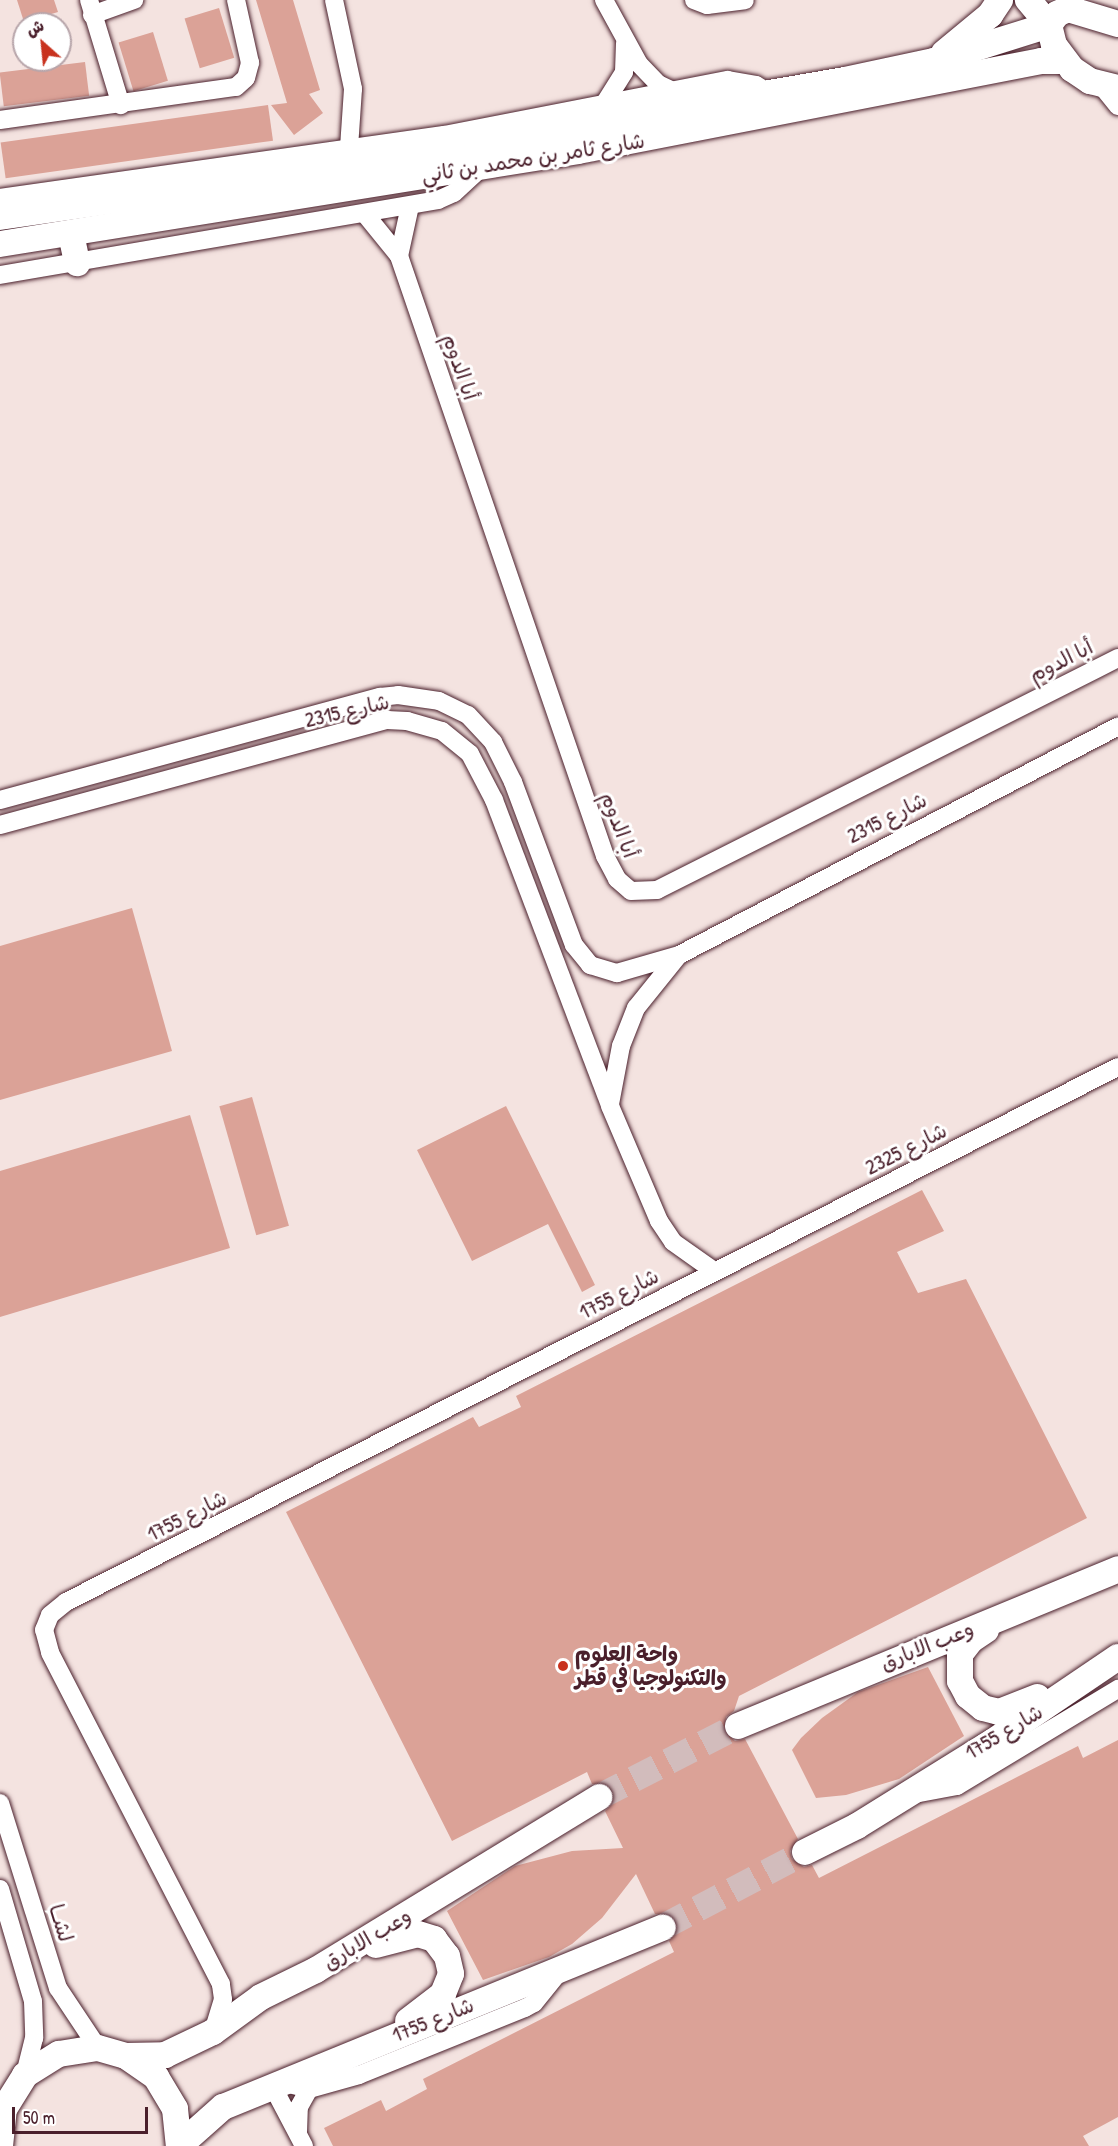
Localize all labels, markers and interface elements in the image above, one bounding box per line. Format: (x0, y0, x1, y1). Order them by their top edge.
north arrow (12, 12, 72, 72)
text: ش (22, 14, 48, 42)
street label: شارع ثامر بن محمد بن ثاني (420, 128, 646, 188)
street label: أبا الدوم (437, 331, 483, 403)
street label: أبا الدوم (1025, 634, 1097, 688)
street label: شارع 2315 (302, 689, 392, 733)
street label: شارع 2315 (843, 787, 931, 849)
street label: أبا الدوم (595, 789, 643, 861)
street label: شارع 2325 (861, 1118, 951, 1180)
street label: شارع 1755 (575, 1263, 663, 1325)
street label: شارع 1755 (143, 1485, 231, 1547)
street label: وعب الابارق (877, 1616, 977, 1676)
place label: واحة العلوم والتكنولوجيا في قطر (575, 1641, 727, 1691)
marker: واحة العلوم والتكنولوجيا في قطر (556, 1659, 570, 1673)
street label: شارع 1755 (961, 1699, 1047, 1765)
street label: لشــا (43, 1901, 79, 1945)
street label: وعب الابارق (318, 1903, 416, 1975)
street label: شارع 1755 (388, 1992, 478, 2048)
scale bar (15, 2095, 152, 2133)
text: 50 m (23, 2105, 55, 2130)

